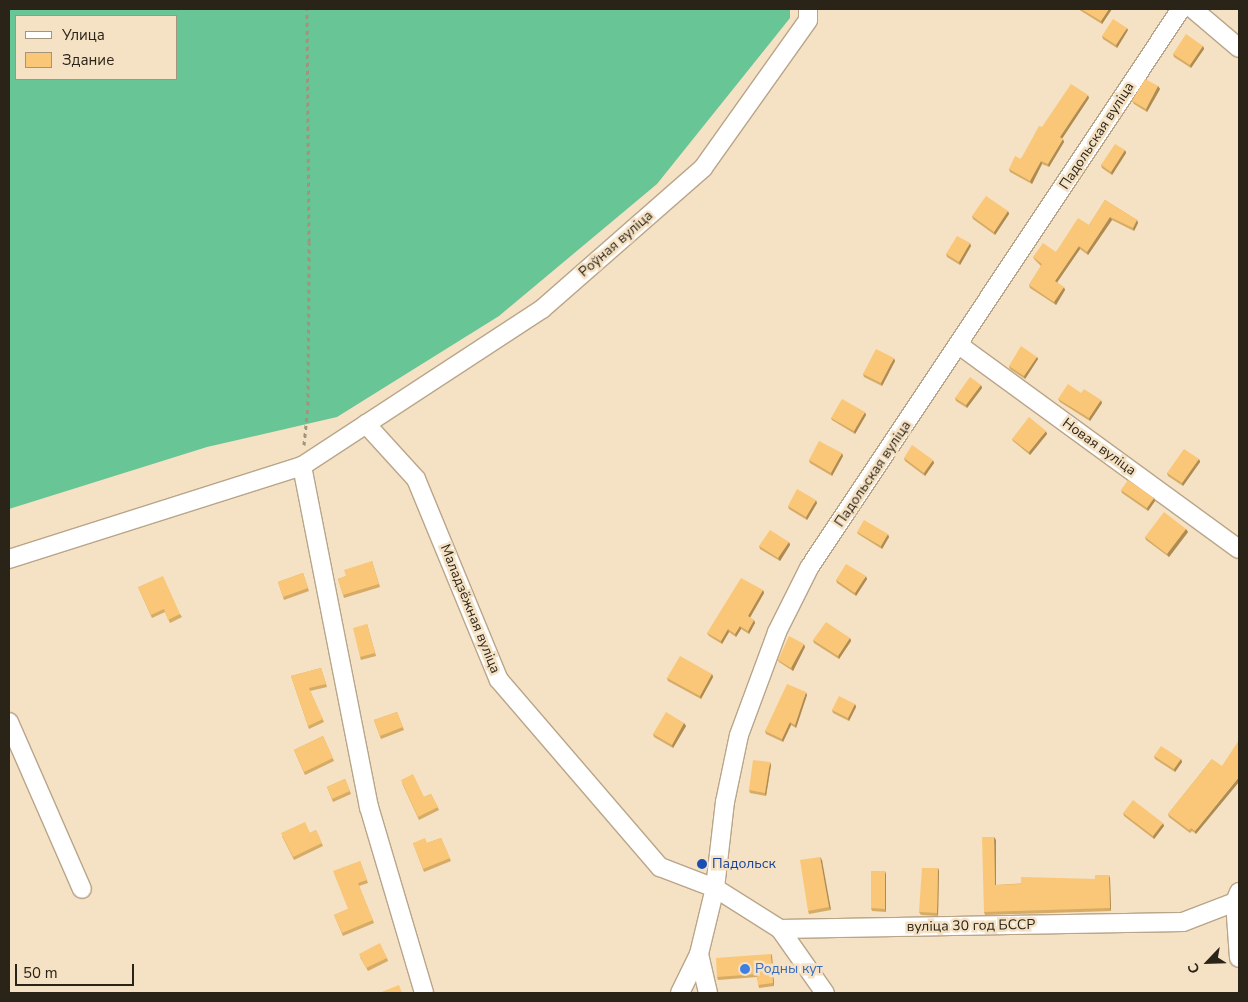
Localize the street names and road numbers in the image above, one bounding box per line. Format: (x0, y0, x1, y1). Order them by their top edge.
street label: Падольская вуліца (1056, 79, 1138, 193)
street label: Роўная вуліца (576, 207, 656, 281)
street label: Новая вуліца (1059, 415, 1139, 479)
street label: Падольская вуліца (831, 418, 915, 530)
street label: Маладзёжная вуліца (436, 542, 504, 676)
street label: вуліца 30 год БССР (907, 916, 1035, 936)

